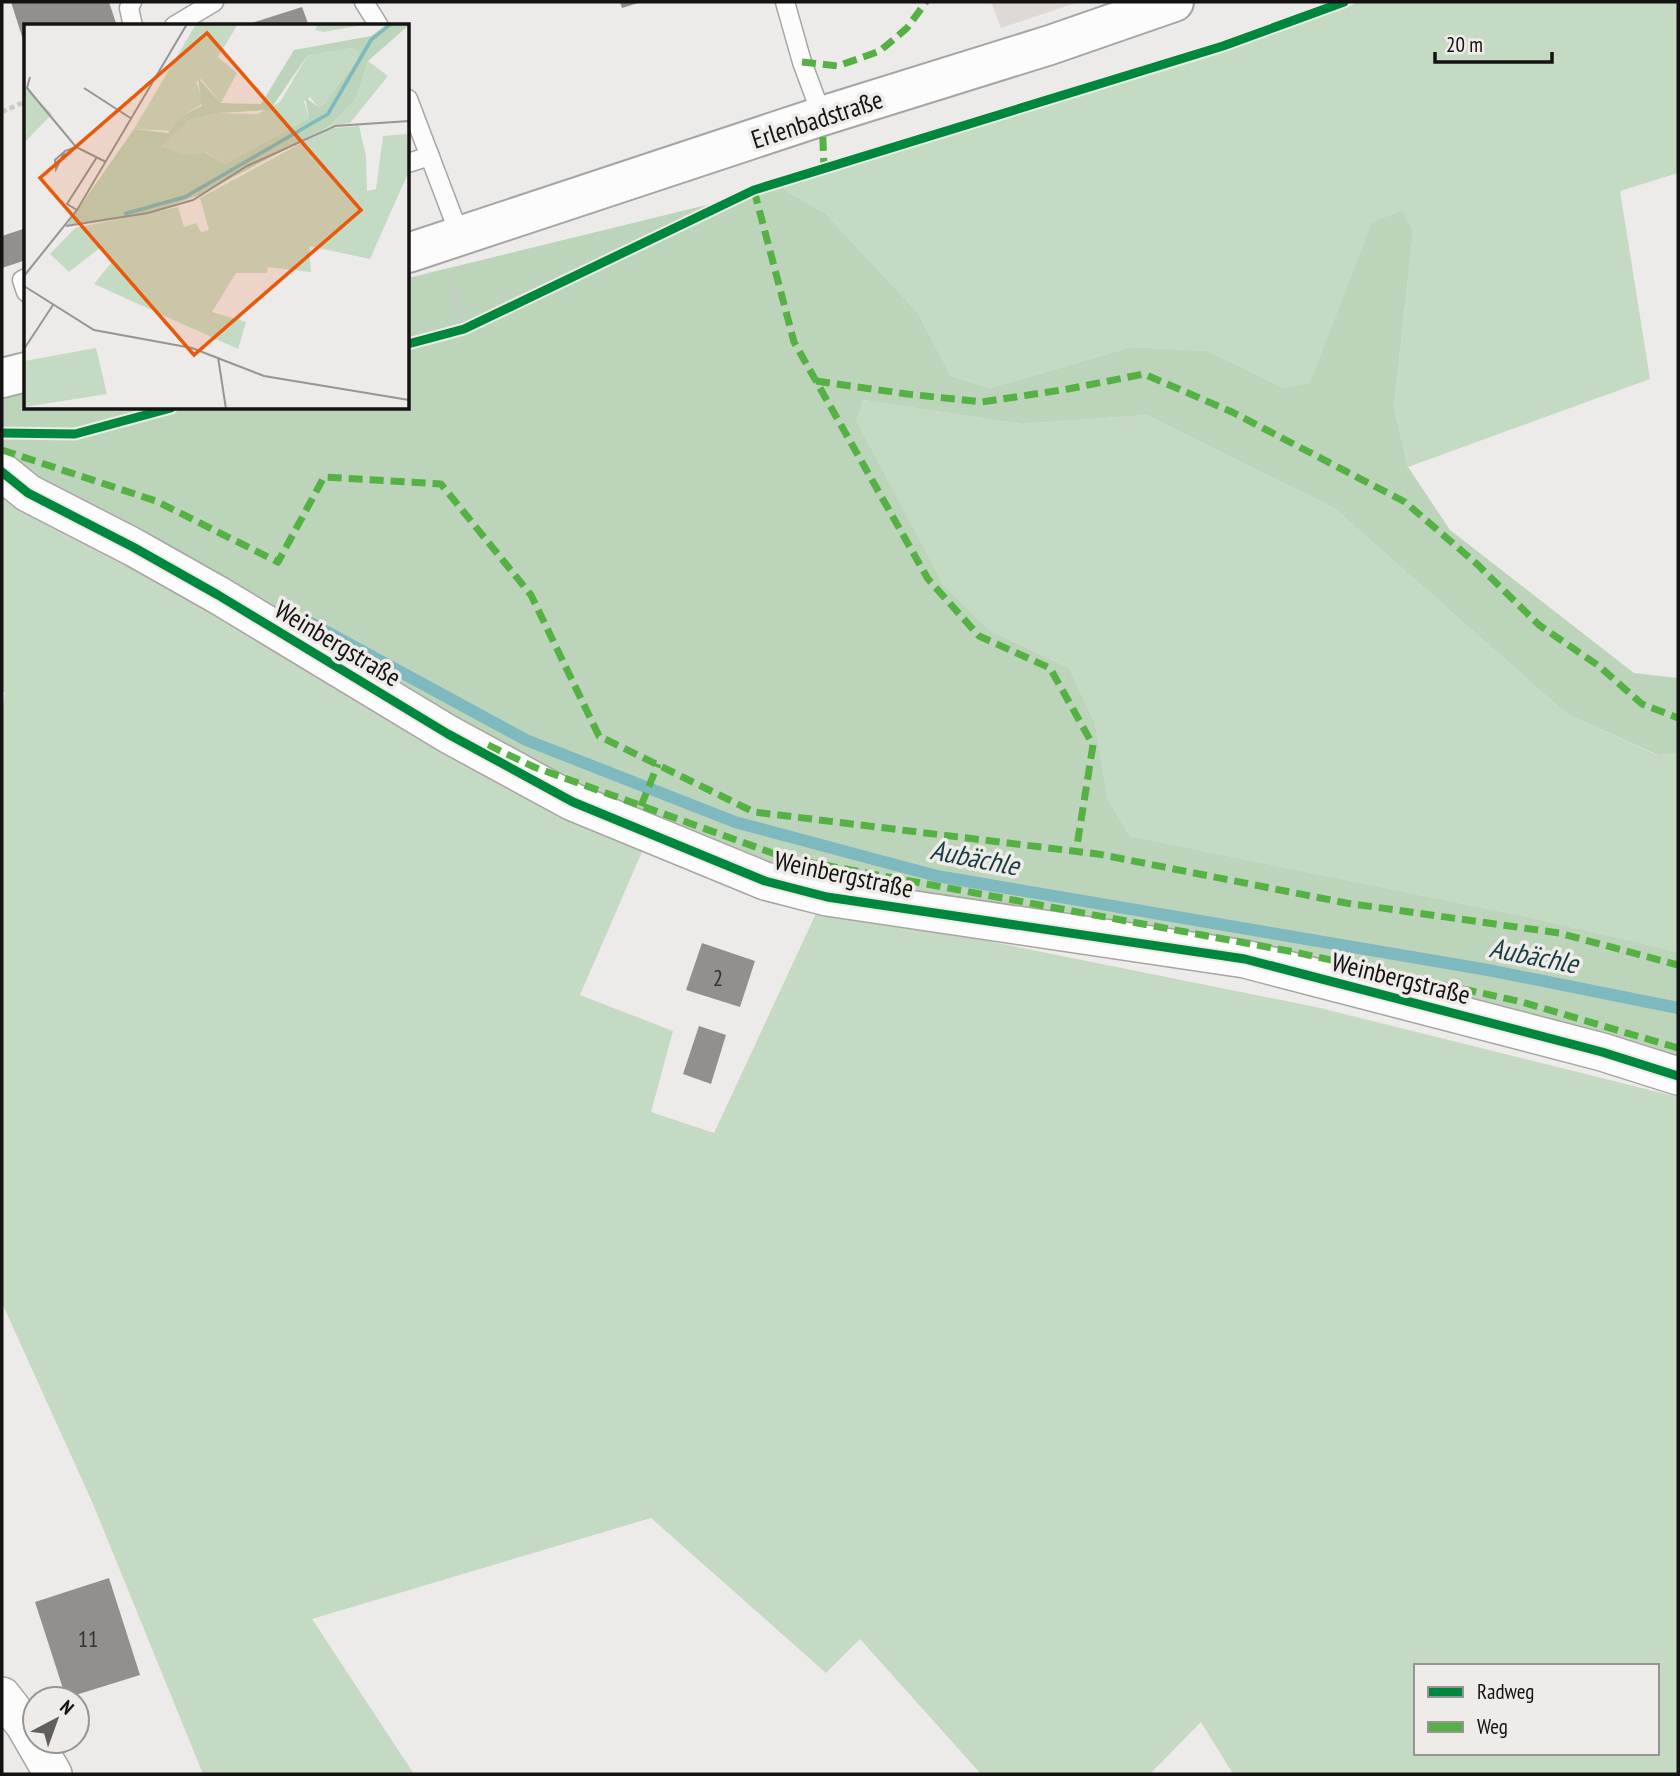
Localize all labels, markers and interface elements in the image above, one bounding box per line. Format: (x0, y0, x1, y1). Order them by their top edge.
scale bar (1435, 21, 1552, 65)
inset map (24, 24, 410, 410)
text: 20 m (1446, 31, 1483, 58)
street label: Erlenbadstraße (747, 82, 887, 156)
street label: Weinbergstraße (269, 592, 407, 694)
water label: Aubächle (928, 830, 1025, 884)
street label: Weinbergstraße (771, 843, 917, 905)
water label: Aubächle (1487, 928, 1584, 982)
street label: Weinbergstraße (1328, 945, 1474, 1011)
house number: 2 (713, 963, 723, 992)
house number: 11 (78, 1624, 98, 1653)
legend (1414, 1664, 1659, 1755)
text: Radweg (1477, 1678, 1534, 1705)
north arrow (21, 1685, 91, 1755)
text: N (55, 1695, 79, 1720)
text: Weg (1477, 1713, 1508, 1740)

